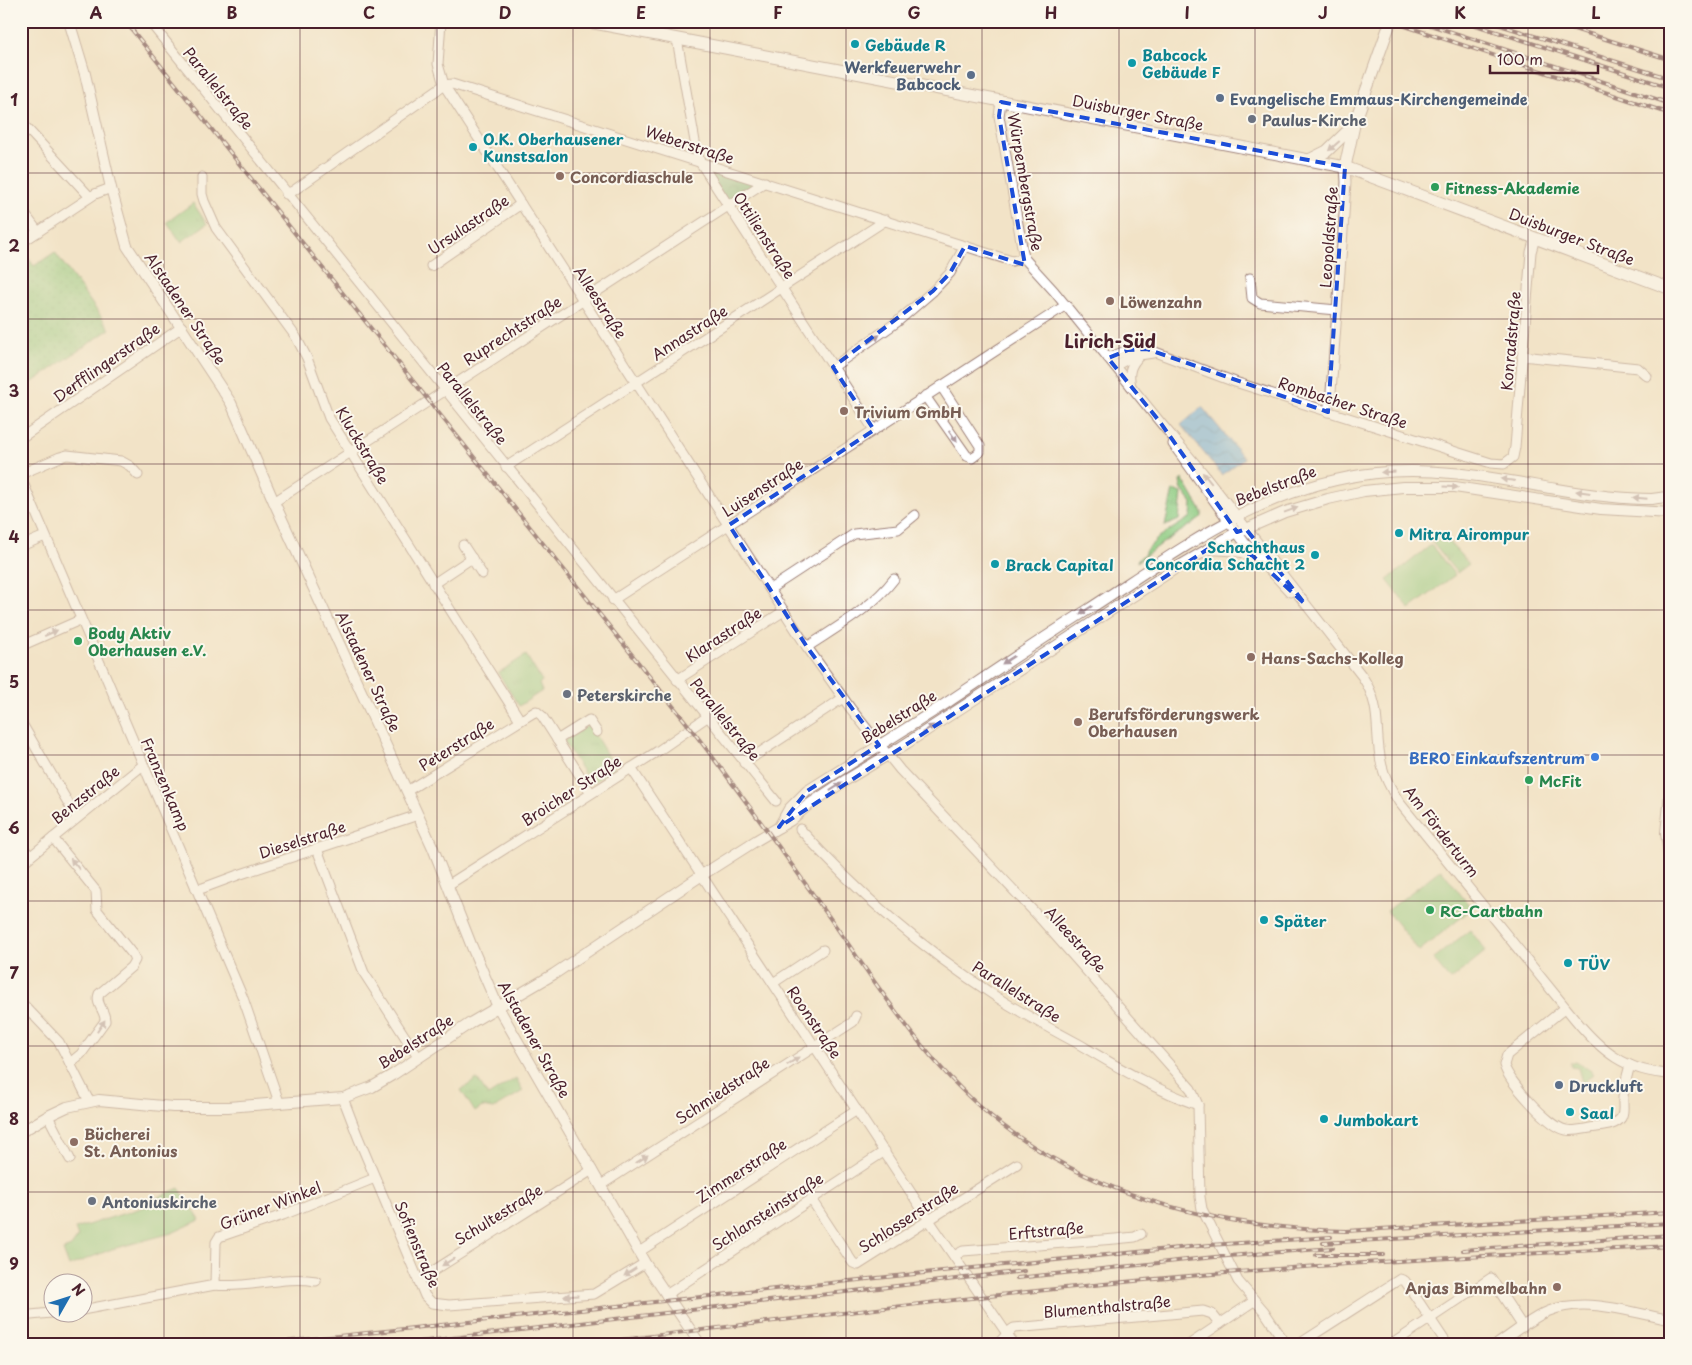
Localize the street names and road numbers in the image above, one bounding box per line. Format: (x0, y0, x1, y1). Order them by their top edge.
street label: Parallelstraße (178, 42, 260, 134)
street label: Duisburger Straße (1071, 88, 1205, 136)
street label: Würpembergstraße (1003, 111, 1049, 253)
street label: Weberstraße (643, 119, 737, 169)
street label: Leopoldstraße (1313, 185, 1343, 289)
street label: Ottilienstraße (728, 187, 802, 283)
street label: Ursulastraße (423, 188, 513, 260)
street label: Duisburger Straße (1506, 201, 1638, 271)
street label: Alstadener Straße (140, 247, 232, 369)
street label: Alleestraße (569, 261, 633, 343)
street label: Ruprechtstraße (458, 290, 566, 370)
street label: Konradstraße (1494, 290, 1526, 392)
street label: Annastraße (646, 299, 732, 365)
street label: Derfflingerstraße (48, 316, 164, 408)
street label: Parallelstraße (432, 357, 514, 449)
street label: Rombacher Straße (1275, 370, 1411, 434)
street label: Kluckstraße (331, 402, 395, 488)
street label: Luisenstraße (717, 452, 807, 522)
street label: Bebelstraße (1231, 459, 1319, 511)
street label: Klarastraße (680, 601, 766, 667)
street label: Alstadener Straße (331, 607, 407, 735)
street label: Parallelstraße (685, 673, 767, 765)
street label: Bebelstraße (855, 683, 941, 749)
street label: Peterstraße (414, 712, 498, 776)
street label: Franzenkamp (136, 734, 196, 834)
street label: Broicher Straße (516, 749, 626, 831)
street label: Benzstraße (46, 759, 124, 829)
street label: Am Förderturm (1399, 780, 1485, 882)
street label: Dieselstraße (256, 814, 348, 864)
street label: Alleestraße (1040, 901, 1112, 977)
street label: Parallelstraße (968, 955, 1066, 1027)
street label: Alstadener Straße (493, 976, 577, 1102)
street label: Roonstraße (782, 981, 848, 1063)
street label: Bebelstraße (373, 1008, 457, 1074)
street label: Schmiedstraße (670, 1051, 774, 1129)
street label: Zimmerstraße (691, 1132, 791, 1208)
street label: Schlansteinstraße (707, 1166, 827, 1256)
street label: Grüner Winkel (216, 1175, 324, 1235)
street label: Schlosserstraße (854, 1176, 962, 1258)
street label: Schultestraße (449, 1178, 547, 1250)
street label: Sofienstraße (389, 1197, 447, 1291)
street label: Erftstraße (1007, 1215, 1085, 1245)
street label: Blumenthalstraße (1042, 1289, 1172, 1323)

